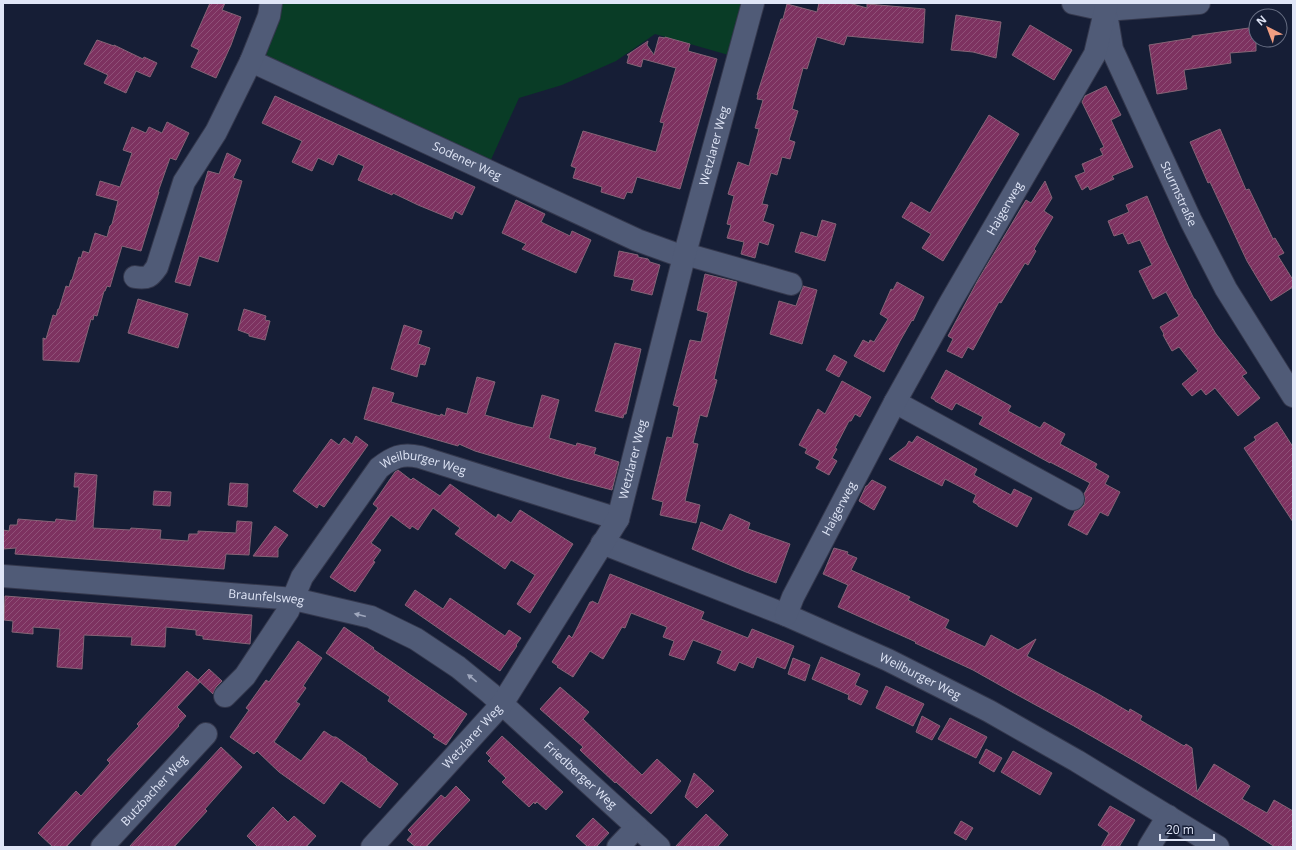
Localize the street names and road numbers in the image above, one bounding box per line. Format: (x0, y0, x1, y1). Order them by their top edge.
street label: Wetzlarer Weg (695, 104, 733, 187)
street label: Sodener Weg (430, 137, 505, 184)
street label: Sturmstraße (1157, 158, 1202, 230)
street label: Haigerweg (982, 178, 1027, 238)
street label: Wetzlarer Weg (614, 417, 651, 501)
street label: Weilburger Weg (376, 446, 469, 479)
street label: Haigerweg (817, 478, 860, 539)
street label: Braunfelsweg (228, 585, 306, 609)
street label: Weilburger Weg (877, 648, 964, 704)
street label: Wetzlarer Weg (438, 700, 506, 772)
street label: Friedberger Weg (541, 737, 621, 813)
street label: Butzbacher Weg (117, 750, 191, 829)

